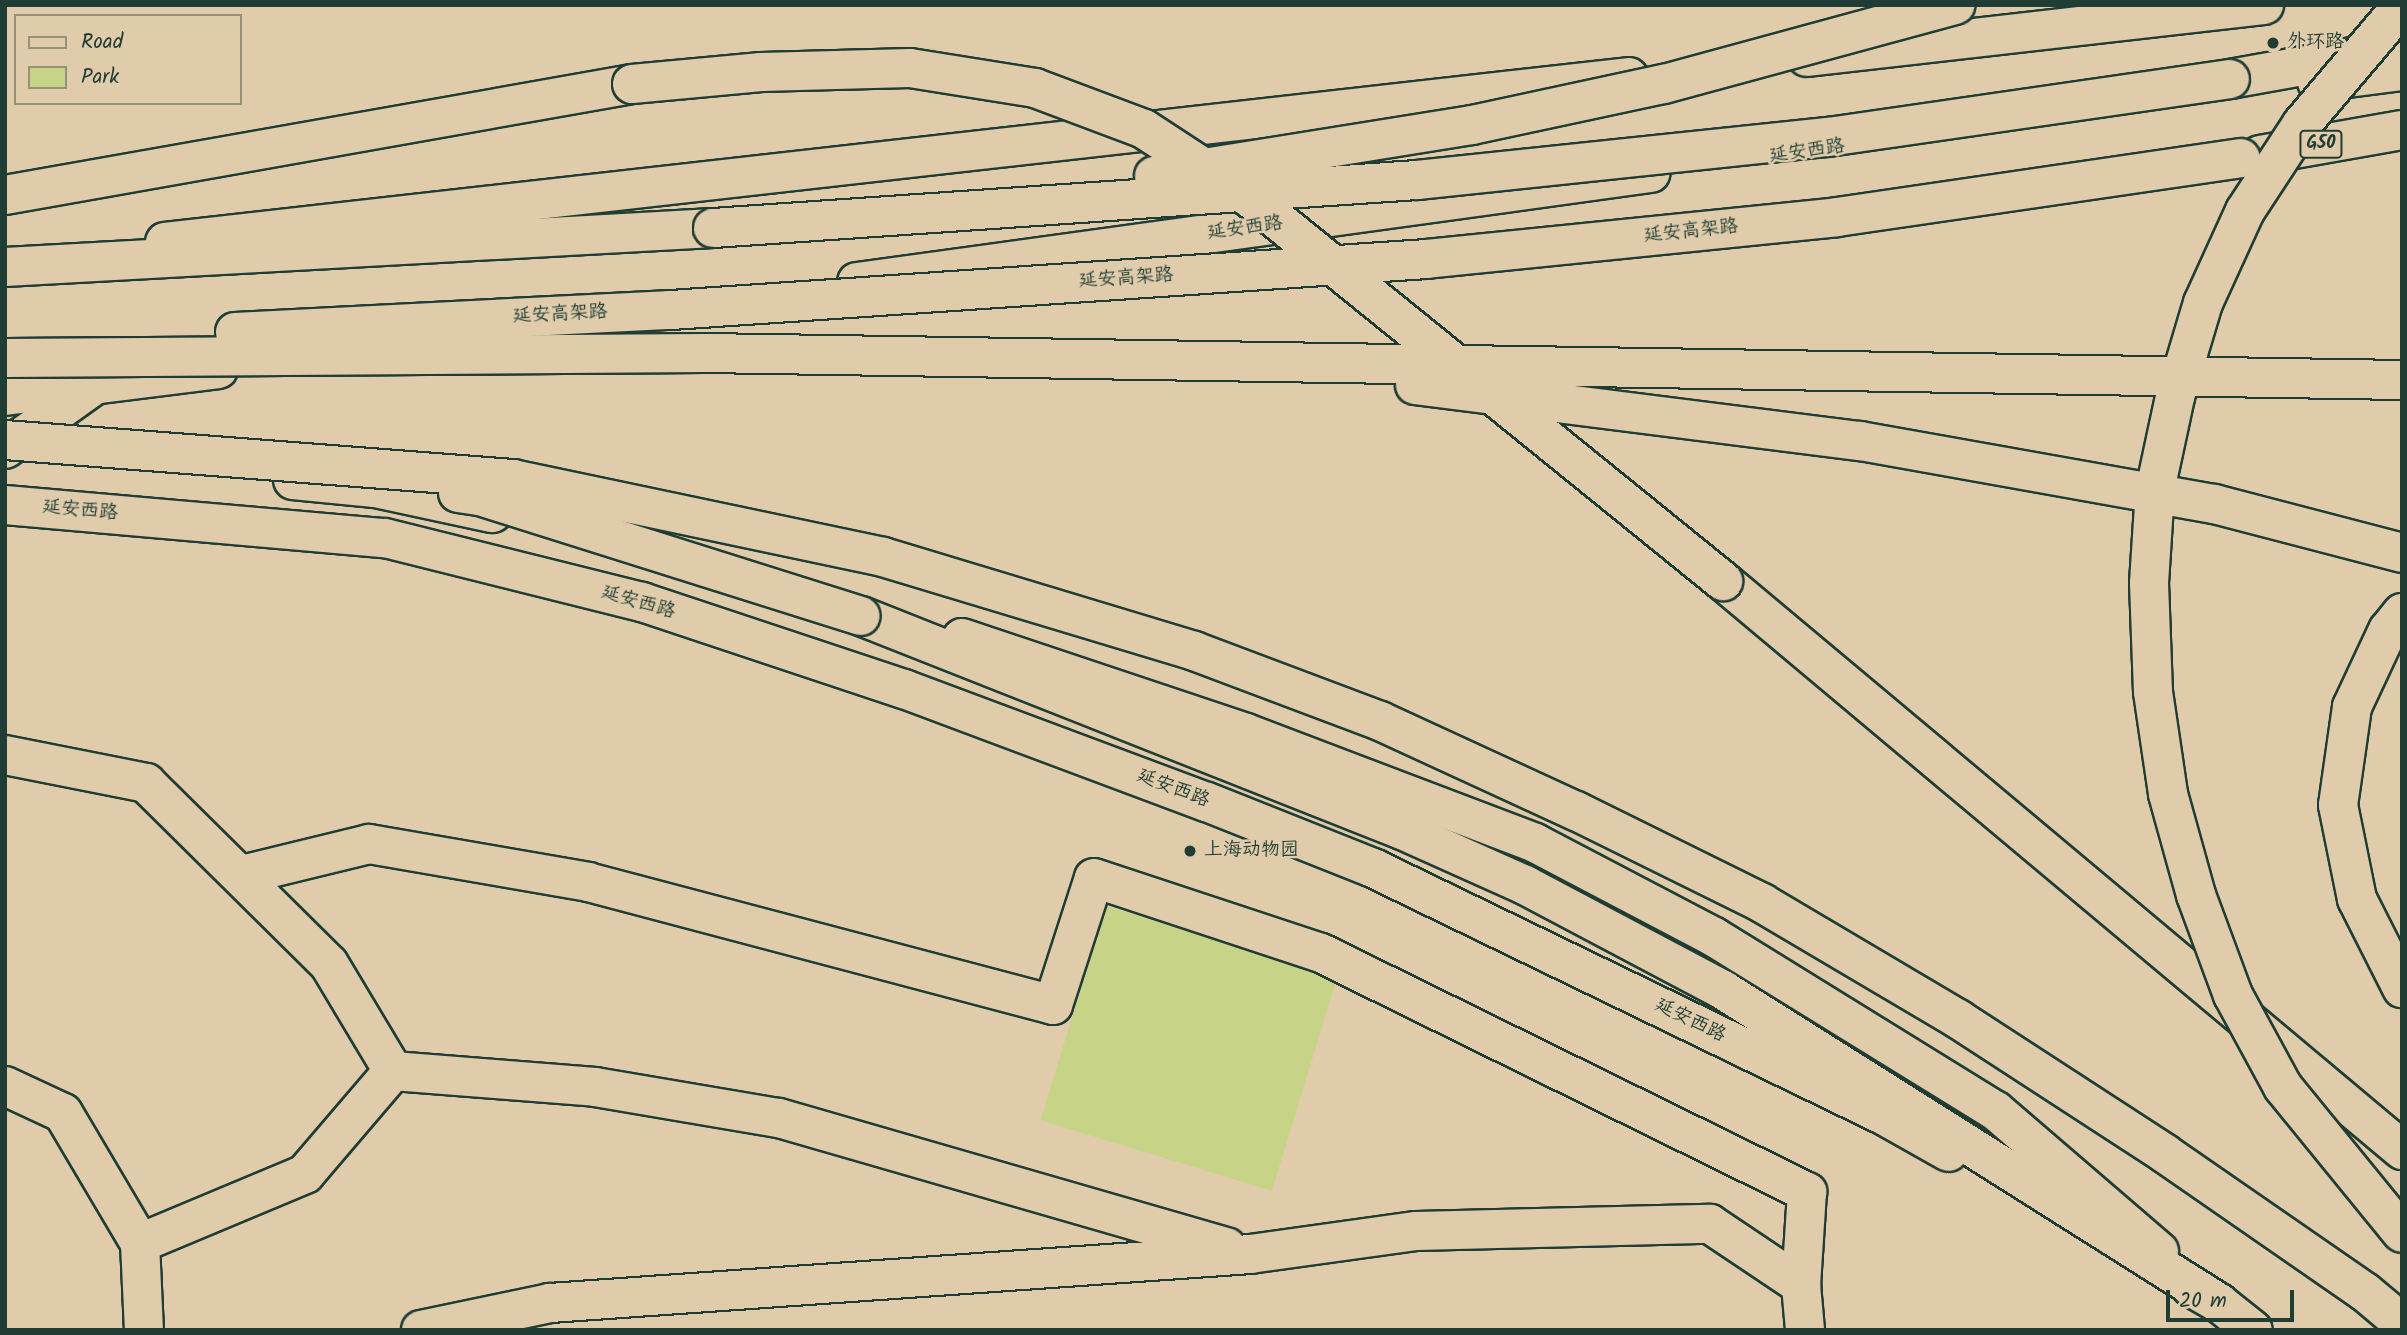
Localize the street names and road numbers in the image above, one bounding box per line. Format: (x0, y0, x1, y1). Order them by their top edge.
road number: G50 (2298, 130, 2344, 159)
street label: 延安西路 (1768, 135, 1846, 169)
street label: 延安西路 (1206, 212, 1284, 246)
street label: 延安高架路 (1643, 216, 1739, 248)
street label: 延安高架路 (1078, 264, 1174, 294)
street label: 延安高架路 (512, 301, 608, 329)
street label: 延安西路 (41, 496, 119, 526)
street label: 延安西路 (598, 582, 678, 624)
street label: 延安西路 (1133, 765, 1213, 813)
street label: 延安西路 (1651, 994, 1729, 1048)

